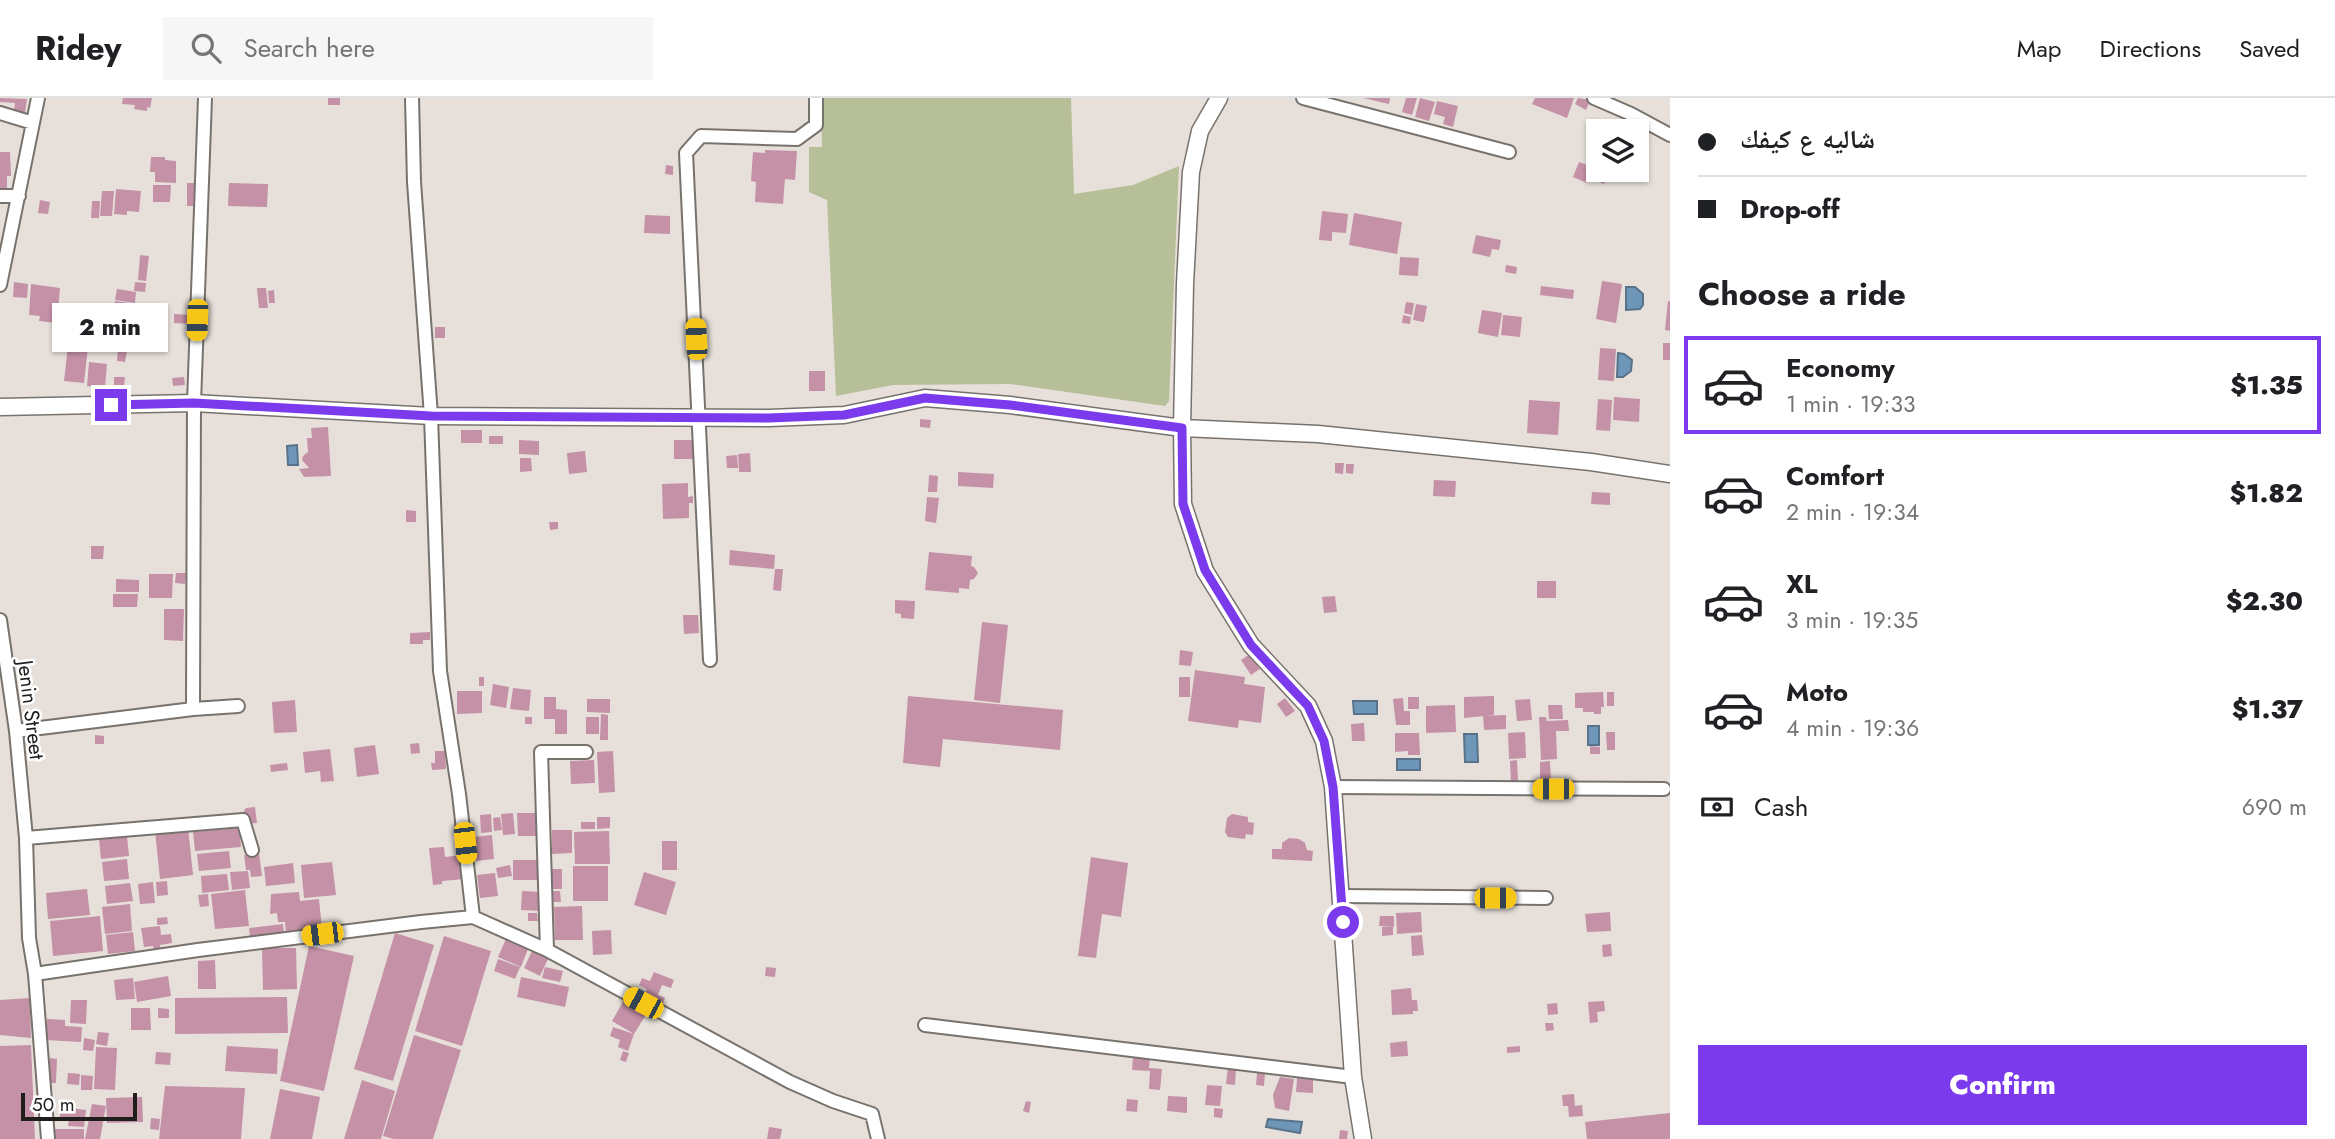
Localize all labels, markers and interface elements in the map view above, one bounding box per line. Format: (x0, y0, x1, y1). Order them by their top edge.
search box (163, 17, 653, 80)
text: Ridey (35, 25, 121, 72)
icon: search (187, 29, 225, 67)
text: Search here (243, 29, 375, 67)
text: Map (2017, 31, 2062, 66)
text: Directions (2100, 31, 2201, 66)
text: Saved (2239, 31, 2300, 66)
map controls (1586, 119, 1649, 182)
button: layers (1586, 119, 1649, 182)
text: شاليه ع كيفك (1740, 120, 1875, 158)
text: Drop-off (1740, 190, 1840, 228)
text: Choose a ride (1698, 271, 1906, 317)
car (186, 299, 209, 341)
callout: 2 min (53, 303, 169, 352)
text: 2 min (79, 310, 141, 344)
car (685, 317, 708, 361)
text: Economy (1786, 349, 1895, 387)
icon: car (1702, 354, 1765, 417)
text: $1.35 (2230, 366, 2303, 404)
text: 1 min · 19:33 (1786, 387, 1916, 421)
route end (95, 389, 127, 421)
text: Comfort (1786, 457, 1884, 495)
icon: car (1702, 462, 1765, 525)
text: $1.82 (2230, 474, 2303, 512)
text: 2 min · 19:34 (1786, 495, 1919, 529)
text: XL (1786, 565, 1818, 603)
icon: car (1702, 570, 1765, 633)
text: $2.30 (2226, 582, 2303, 620)
text: 3 min · 19:35 (1786, 603, 1918, 637)
street label: Jenin Street (10, 656, 52, 761)
text: Moto (1786, 673, 1848, 711)
icon: car (1702, 678, 1765, 741)
text: $1.37 (2232, 690, 2303, 728)
text: 4 min · 19:36 (1786, 711, 1919, 745)
car (1533, 779, 1575, 800)
icon: cash (1698, 788, 1736, 826)
text: Cash (1754, 788, 1808, 826)
text: 690 m (2242, 790, 2307, 824)
car (453, 821, 478, 865)
car (1475, 888, 1517, 909)
route start (1327, 906, 1359, 938)
car (300, 921, 345, 947)
car (620, 984, 667, 1022)
button: Confirm (1698, 1045, 2307, 1125)
scale bar (21, 1090, 136, 1122)
text: 50 m (32, 1091, 75, 1118)

